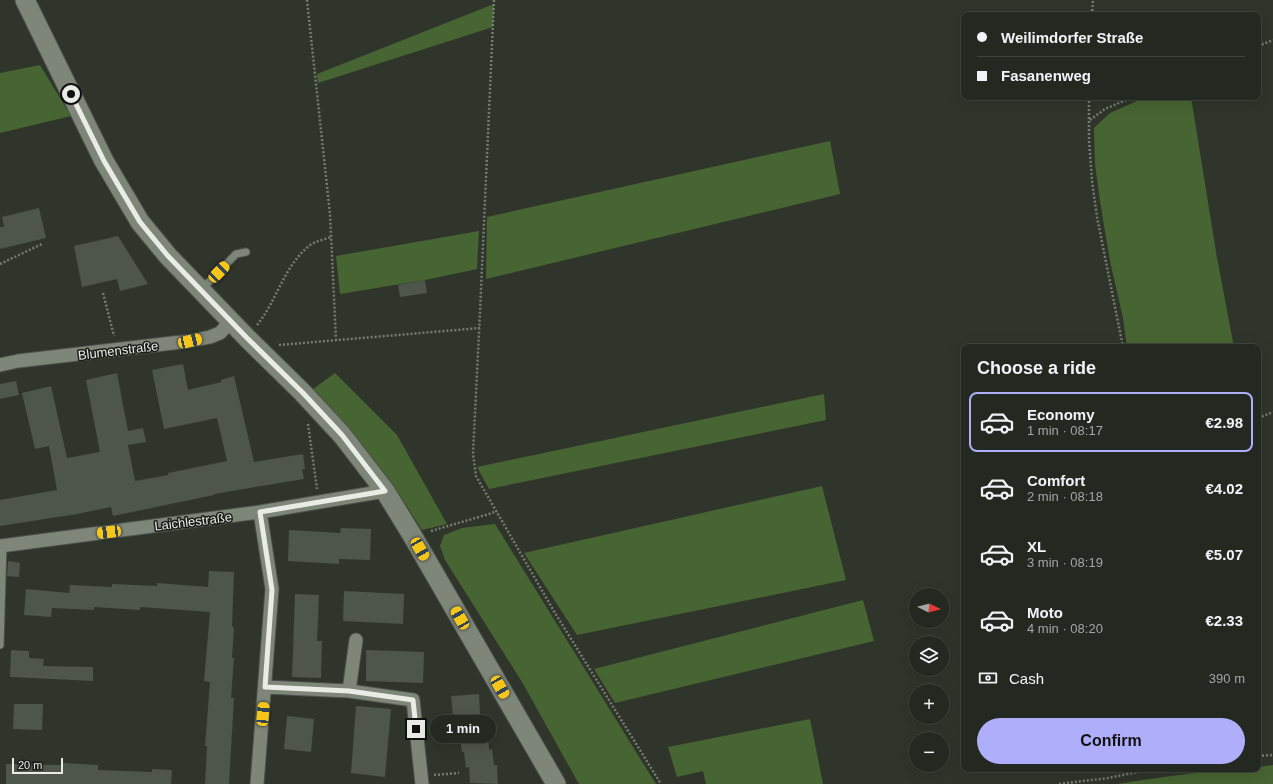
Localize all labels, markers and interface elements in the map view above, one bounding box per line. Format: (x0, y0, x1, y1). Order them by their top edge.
text: Weilimdorfer Straße (1001, 29, 1143, 46)
text: Fasanenweg (1001, 67, 1091, 84)
route start (62, 85, 80, 103)
car (206, 259, 232, 285)
car (177, 332, 203, 350)
street label: Blumenstraße (77, 338, 159, 363)
text: Choose a ride (977, 358, 1096, 378)
icon: car (979, 404, 1015, 440)
text: Economy (1027, 406, 1095, 423)
text: €2.98 (1205, 414, 1243, 431)
text: 1 min · 08:17 (1027, 423, 1103, 438)
icon: car (979, 470, 1015, 506)
text: Comfort (1027, 472, 1085, 489)
text: €4.02 (1205, 480, 1243, 497)
text: 2 min · 08:18 (1027, 489, 1103, 504)
street label: Laichlestraße (153, 509, 233, 534)
car (96, 525, 122, 539)
car (409, 536, 431, 562)
icon: car (979, 536, 1015, 572)
text: XL (1027, 538, 1046, 555)
text: €5.07 (1205, 546, 1243, 563)
text: 3 min · 08:19 (1027, 555, 1103, 570)
north arrow (909, 588, 949, 628)
map controls (909, 588, 949, 772)
icon: car (979, 602, 1015, 638)
text: Moto (1027, 604, 1063, 621)
car (449, 605, 471, 631)
text: €2.33 (1205, 612, 1243, 629)
text: 4 min · 08:20 (1027, 621, 1103, 636)
button: layers (909, 636, 949, 676)
icon: cash (977, 667, 999, 689)
text: Cash (1009, 670, 1044, 687)
text: 390 m (1209, 671, 1245, 686)
car (489, 674, 511, 700)
button: + (909, 684, 949, 724)
car (256, 702, 270, 726)
callout: 1 min (430, 715, 496, 743)
button: Confirm (977, 718, 1245, 764)
route end (407, 720, 425, 738)
text: 1 min (446, 721, 480, 736)
button: − (909, 732, 949, 772)
scale bar (12, 756, 63, 775)
text: 20 m (18, 759, 42, 771)

